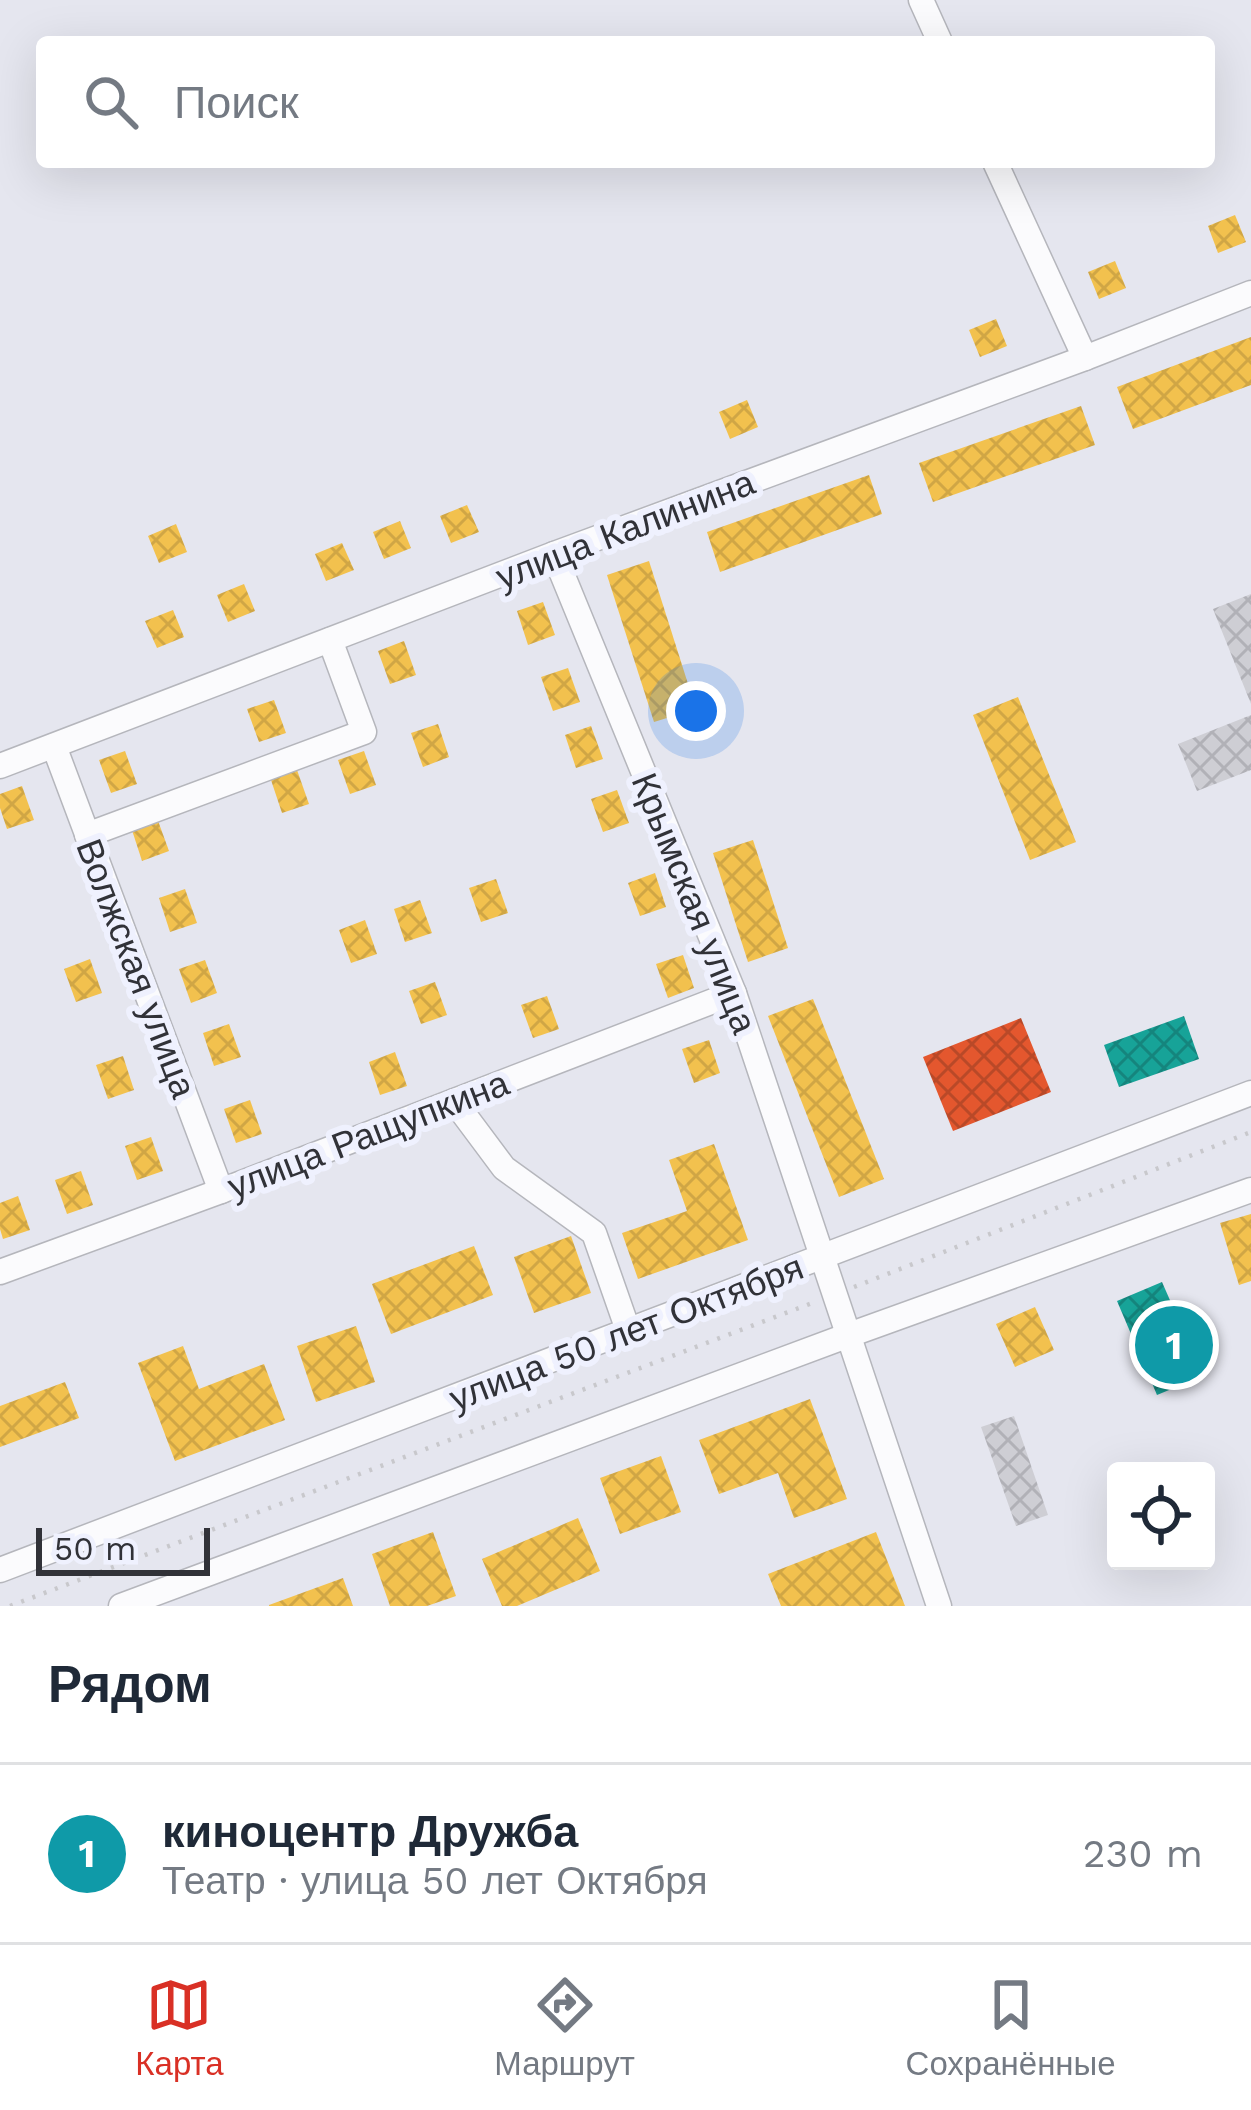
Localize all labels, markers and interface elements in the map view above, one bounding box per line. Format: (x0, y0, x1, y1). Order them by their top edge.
search box (36, 36, 1215, 168)
icon: search (78, 69, 144, 135)
text: Поиск (174, 76, 299, 129)
street label: улица Калинина (490, 461, 761, 599)
your location (666, 681, 726, 741)
street label: Крымская улица (623, 767, 766, 1041)
street label: Волжская улица (67, 833, 205, 1105)
street label: улица Ращупкина (222, 1062, 516, 1208)
street label: улица 50 лет Октября (444, 1246, 809, 1420)
pin: 1 (1135, 1300, 1213, 1390)
map controls (1107, 1462, 1215, 1570)
button: locate (1107, 1462, 1215, 1570)
scale bar (36, 1522, 210, 1575)
text: 50 m (54, 1529, 136, 1568)
text: Рядом (48, 1655, 212, 1714)
text: киноцентр Дружба (162, 1805, 578, 1858)
text: 1 (79, 1831, 95, 1876)
text: 230 m (1083, 1831, 1203, 1876)
text: Театр · улица 50 лет Октября (162, 1858, 708, 1903)
tab: Карта (135, 1972, 224, 2083)
tab: Маршрут (494, 1972, 635, 2083)
tab: Сохранённые (906, 1972, 1116, 2083)

